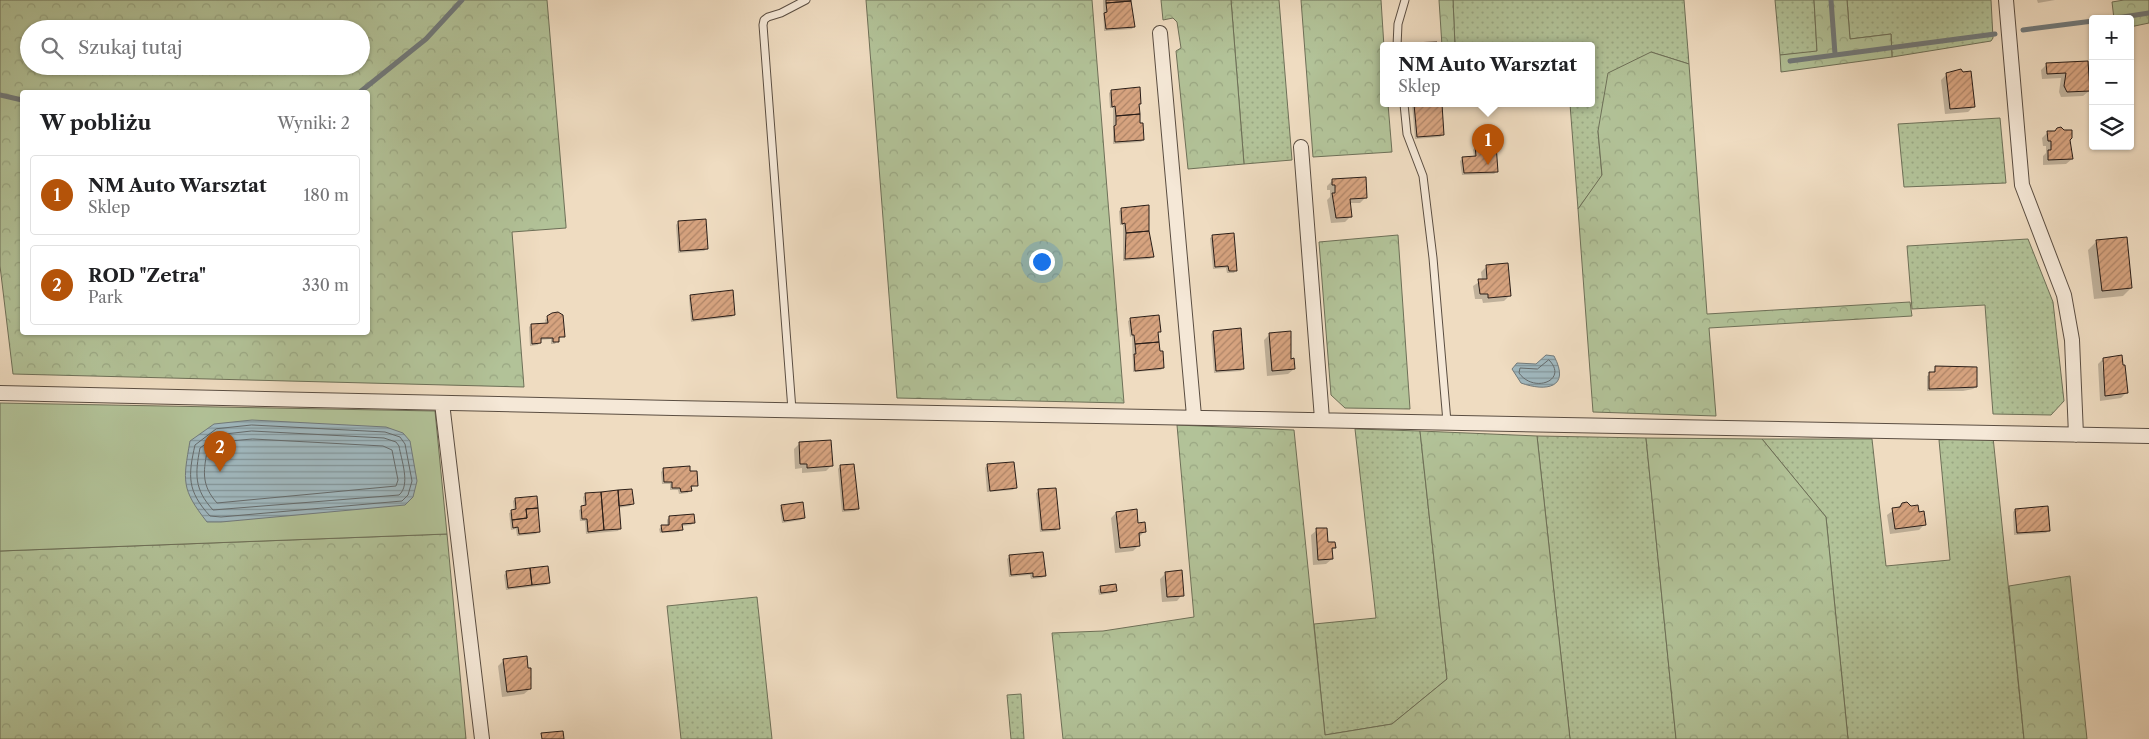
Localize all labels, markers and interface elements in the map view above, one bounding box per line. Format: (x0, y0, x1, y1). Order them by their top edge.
map controls (2089, 15, 2134, 150)
button: + (2089, 15, 2134, 60)
search box (20, 20, 370, 75)
icon: search (38, 34, 66, 62)
text: Szukaj tutaj (78, 36, 182, 59)
popup (1380, 42, 1595, 107)
text: NM Auto Warsztat (1398, 53, 1577, 76)
button: − (2089, 60, 2134, 105)
text: Sklep (1398, 76, 1441, 96)
button: layers (2089, 105, 2134, 150)
text: W pobliżu (40, 110, 151, 135)
text: Wyniki: 2 (277, 113, 350, 133)
pin: 1 (1472, 124, 1504, 165)
text: NM Auto Warsztat (88, 174, 267, 197)
text: 1 (53, 185, 61, 205)
text: 180 m (303, 185, 349, 205)
text: Sklep (88, 197, 130, 217)
your location (1029, 249, 1055, 275)
text: ROD "Zetra" (88, 264, 206, 287)
text: 2 (52, 275, 62, 295)
text: 330 m (302, 275, 349, 295)
text: Park (88, 287, 123, 307)
pin: 2 (204, 431, 236, 472)

